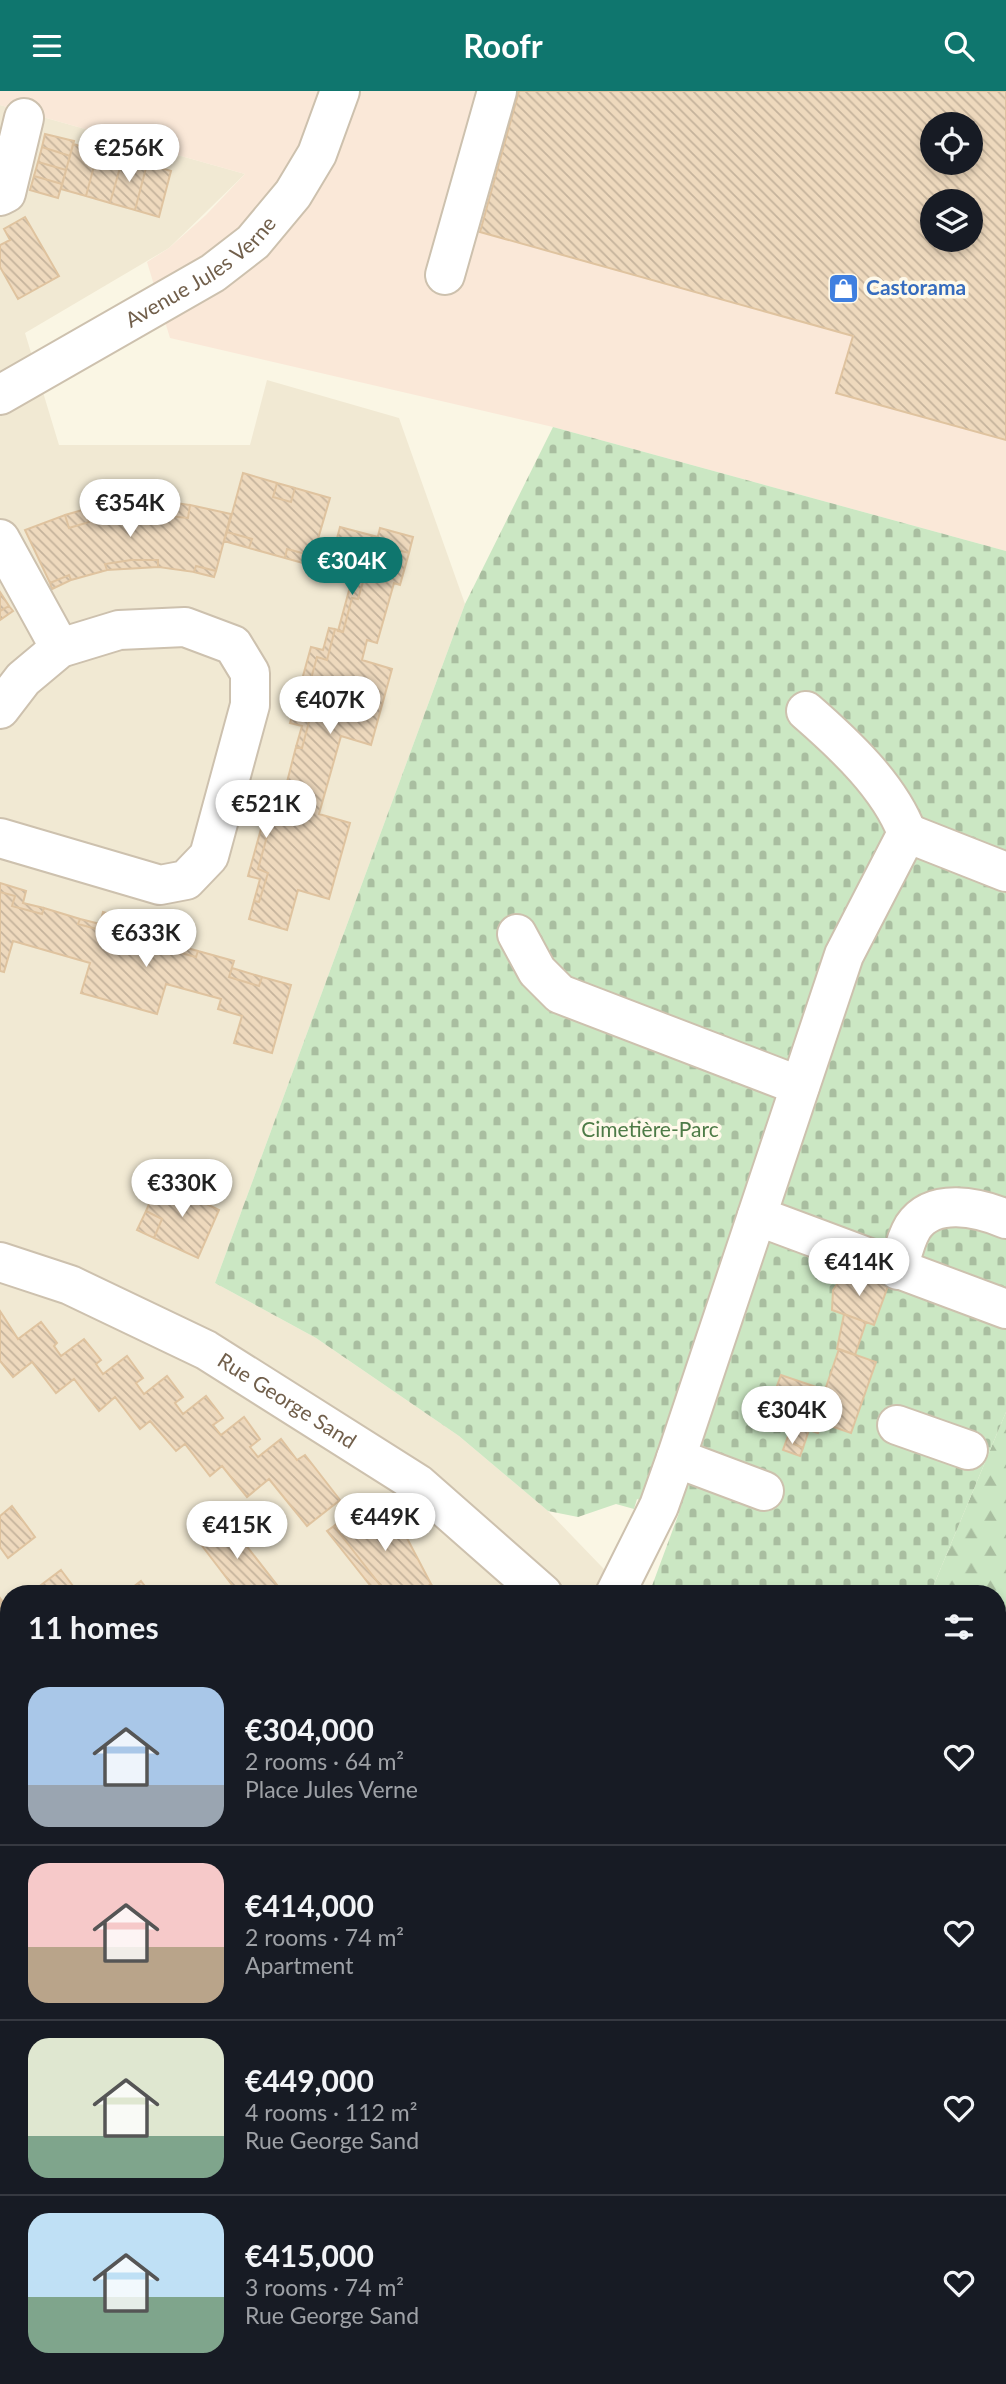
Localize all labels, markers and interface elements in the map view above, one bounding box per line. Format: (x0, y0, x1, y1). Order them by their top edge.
text: Roofr (463, 26, 543, 65)
icon: menu (28, 27, 66, 65)
icon: search (940, 27, 978, 65)
map controls (920, 112, 983, 252)
button: locate (920, 112, 983, 175)
pin: €256K (80, 125, 178, 184)
text: €256K (94, 133, 164, 161)
button: layers (920, 189, 983, 252)
street label: Avenue Jules Verne (120, 211, 280, 332)
shop icon: Castorama (826, 271, 860, 305)
place label: Castorama (866, 274, 966, 299)
pin: €354K (81, 479, 179, 539)
text: €354K (95, 488, 165, 516)
pin: €304K (303, 538, 401, 597)
text: €304K (317, 546, 387, 574)
pin: €407K (281, 677, 379, 736)
text: €407K (295, 685, 365, 713)
pin: €521K (217, 781, 315, 840)
text: €521K (231, 789, 301, 817)
pin: €633K (97, 909, 195, 969)
text: €633K (111, 918, 181, 946)
park label: Cimetière-Parc (581, 1116, 719, 1141)
pin: €330K (133, 1159, 231, 1219)
text: €330K (147, 1168, 217, 1196)
pin: €414K (810, 1239, 908, 1298)
text: €414K (824, 1247, 894, 1275)
street label: Rue George Sand (214, 1347, 361, 1453)
pin: €304K (743, 1387, 841, 1446)
text: €304K (757, 1395, 827, 1423)
pin: €449K (336, 1493, 434, 1553)
pin: €415K (188, 1501, 286, 1561)
text: €449K (350, 1502, 420, 1530)
text: €415K (202, 1510, 272, 1538)
icon: filters (940, 1608, 978, 1646)
text: 11 homes (28, 1609, 159, 1645)
text: €304,000 (245, 1711, 374, 1747)
icon: home (84, 1715, 168, 1799)
icon: heart (940, 1738, 978, 1776)
text: 2 rooms · 64 m² (245, 1747, 404, 1775)
text: Place Jules Verne (245, 1775, 418, 1803)
text: €414,000 (245, 1887, 374, 1923)
icon: home (84, 1891, 168, 1975)
icon: heart (940, 1914, 978, 1952)
text: 2 rooms · 74 m² (245, 1923, 404, 1951)
text: Apartment (245, 1951, 353, 1979)
text: €449,000 (245, 2062, 374, 2098)
icon: home (84, 2066, 168, 2150)
icon: heart (940, 2089, 978, 2127)
text: 4 rooms · 112 m² (245, 2098, 417, 2126)
text: Rue George Sand (245, 2126, 419, 2154)
text: €415,000 (245, 2237, 374, 2273)
icon: home (84, 2241, 168, 2325)
icon: heart (940, 2264, 978, 2302)
text: 3 rooms · 74 m² (245, 2273, 404, 2301)
text: Rue George Sand (245, 2301, 419, 2329)

